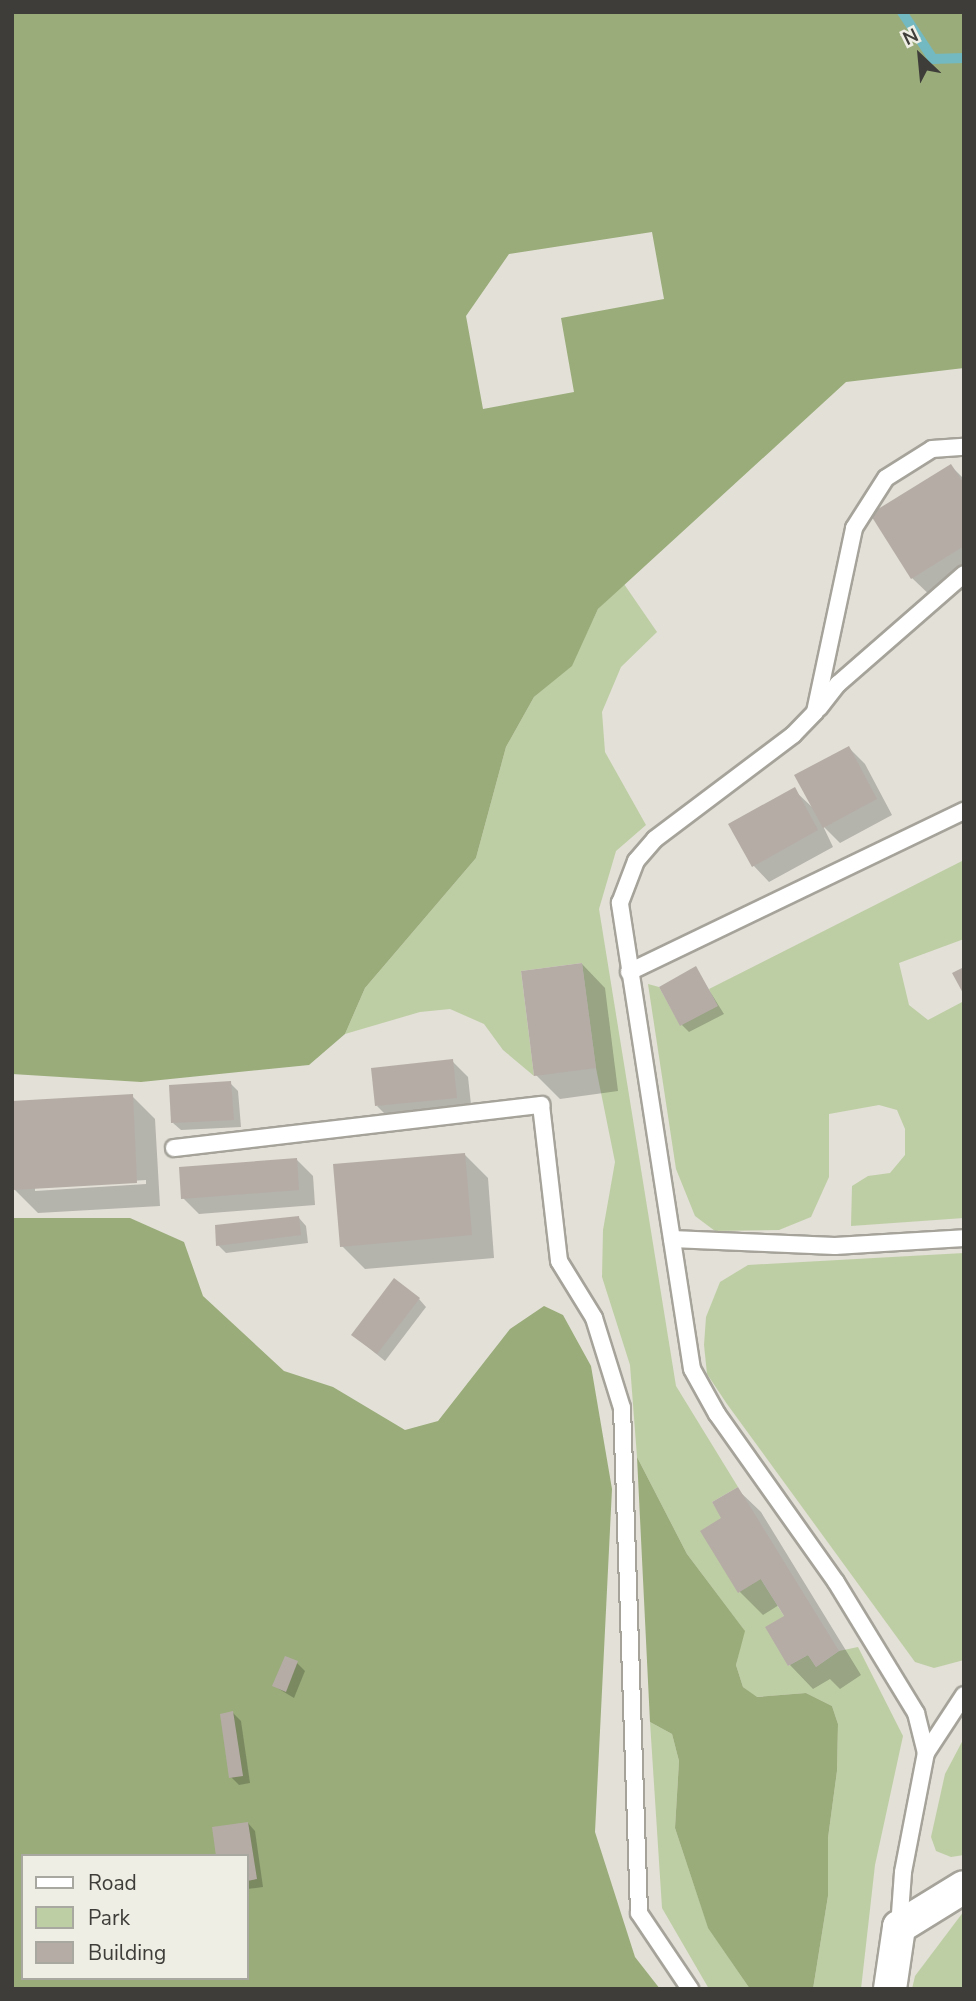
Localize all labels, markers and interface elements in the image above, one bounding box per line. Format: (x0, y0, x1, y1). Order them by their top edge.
north arrow (885, 21, 955, 91)
text: N (899, 22, 923, 52)
legend (21, 1854, 248, 1980)
text: Road (88, 1869, 137, 1897)
text: Park (88, 1904, 130, 1932)
text: Building (88, 1939, 166, 1967)

